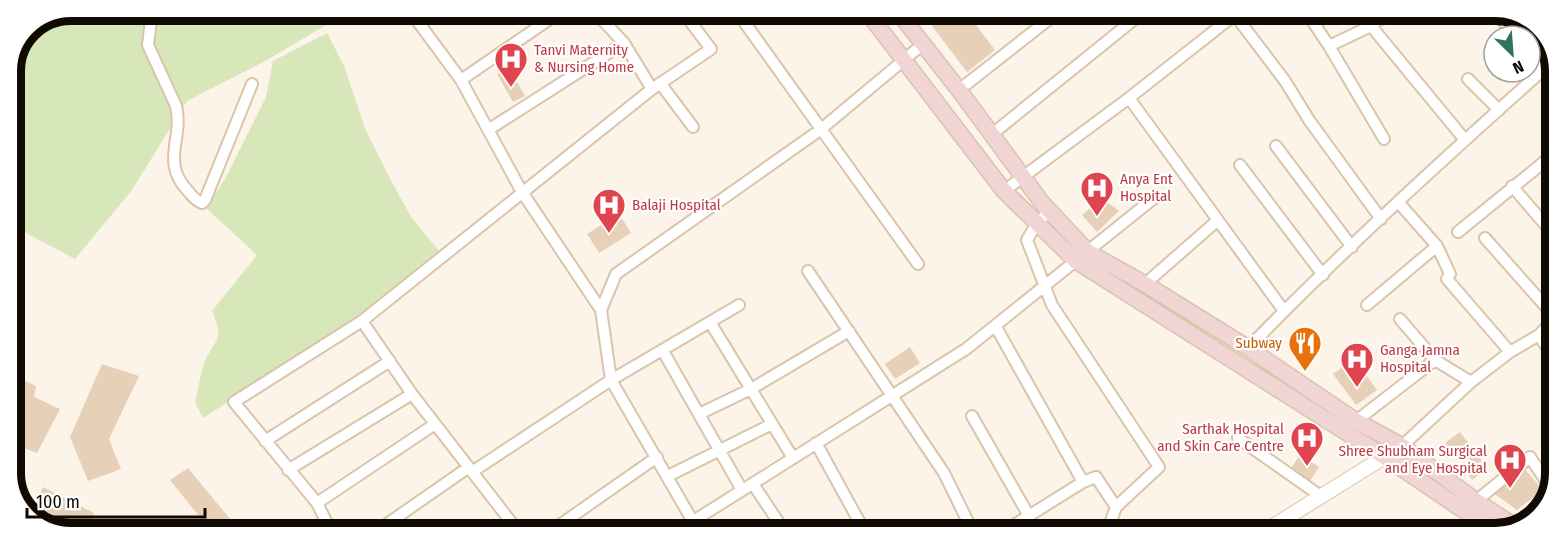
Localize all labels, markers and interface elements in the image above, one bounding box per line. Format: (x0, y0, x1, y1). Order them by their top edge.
north arrow (1482, 24, 1542, 84)
hospital icon: Tanvi Maternity & Nursing Home (493, 41, 529, 88)
place label: Tanvi Maternity & Nursing Home (534, 41, 634, 76)
text: N (1510, 57, 1526, 78)
hospital icon: Anya Ent Hospital (1079, 170, 1115, 217)
place label: Anya Ent Hospital (1120, 170, 1173, 205)
hospital icon: Balaji Hospital (591, 187, 627, 234)
place label: Balaji Hospital (632, 196, 721, 214)
restaurant icon: Subway (1287, 325, 1323, 372)
place label: Subway (1235, 334, 1282, 352)
hospital icon: Ganga Jamna Hospital (1339, 341, 1375, 388)
place label: Ganga Jamna Hospital (1380, 341, 1460, 376)
place label: Sarthak Hospital and Skin Care Centre (1157, 420, 1284, 455)
hospital icon: Sarthak Hospital and Skin Care Centre (1289, 420, 1325, 467)
place label: Shree Shubham Surgical and Eye Hospital (1338, 442, 1487, 477)
hospital icon: Shree Shubham Surgical and Eye Hospital (1492, 442, 1528, 489)
scale bar (27, 481, 206, 519)
text: 100 m (36, 491, 80, 513)

